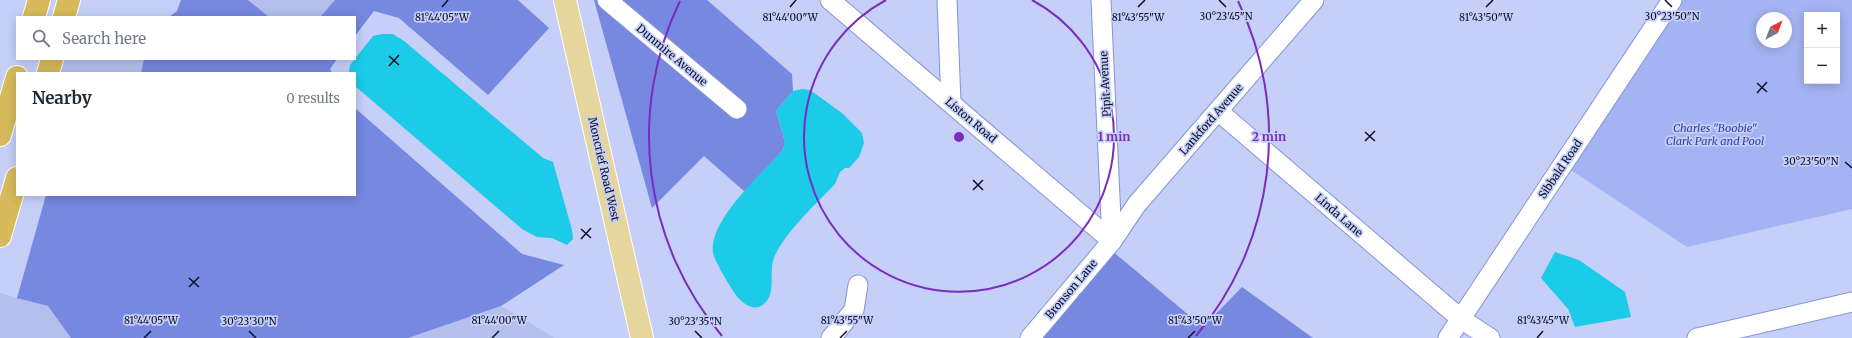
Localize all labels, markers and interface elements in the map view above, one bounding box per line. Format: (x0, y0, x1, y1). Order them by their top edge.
text: 30°23'45"N (1200, 10, 1253, 23)
text: 30°23'50"N (1645, 10, 1700, 23)
text: 81°44'05"W (415, 11, 470, 24)
text: 81°44'00"W (762, 11, 819, 24)
text: 81°43'55"W (1112, 11, 1165, 24)
text: 81°43'50"W (1459, 11, 1514, 24)
north arrow (1756, 12, 1792, 48)
map controls (1804, 12, 1840, 84)
button: + (1804, 12, 1840, 48)
search box (16, 16, 356, 60)
street label: Dunmire Avenue (634, 21, 711, 89)
icon: search (30, 27, 52, 49)
text: Search here (62, 29, 146, 48)
button: − (1804, 48, 1840, 84)
street label: Pipit Avenue (1096, 50, 1114, 117)
street label: Lankford Avenue (1176, 80, 1246, 158)
text: Nearby (32, 87, 92, 109)
text: 0 results (286, 90, 340, 107)
street label: Liston Road (942, 94, 1000, 146)
street label: Moncrief Road West (585, 116, 623, 223)
park label: Charles "Boobie" Clark Park and Pool (1666, 121, 1764, 148)
text: 1 min (1098, 129, 1130, 144)
text: 2 min (1252, 129, 1286, 144)
centre of rings (952, 130, 966, 144)
street label: Sibbald Road (1535, 136, 1585, 201)
text: 30°23'50"N (1784, 155, 1839, 168)
street label: Linda Lane (1312, 190, 1366, 240)
street label: Bronson Lane (1042, 256, 1100, 322)
text: 81°44'05"W (124, 314, 179, 327)
text: 81°44'00"W (471, 314, 528, 327)
text: 81°43'55"W (821, 314, 874, 327)
text: 81°43'50"W (1168, 314, 1223, 327)
text: 81°43'45"W (1517, 314, 1570, 327)
text: 30°23'30"N (222, 315, 277, 328)
text: 30°23'35"N (668, 315, 722, 328)

